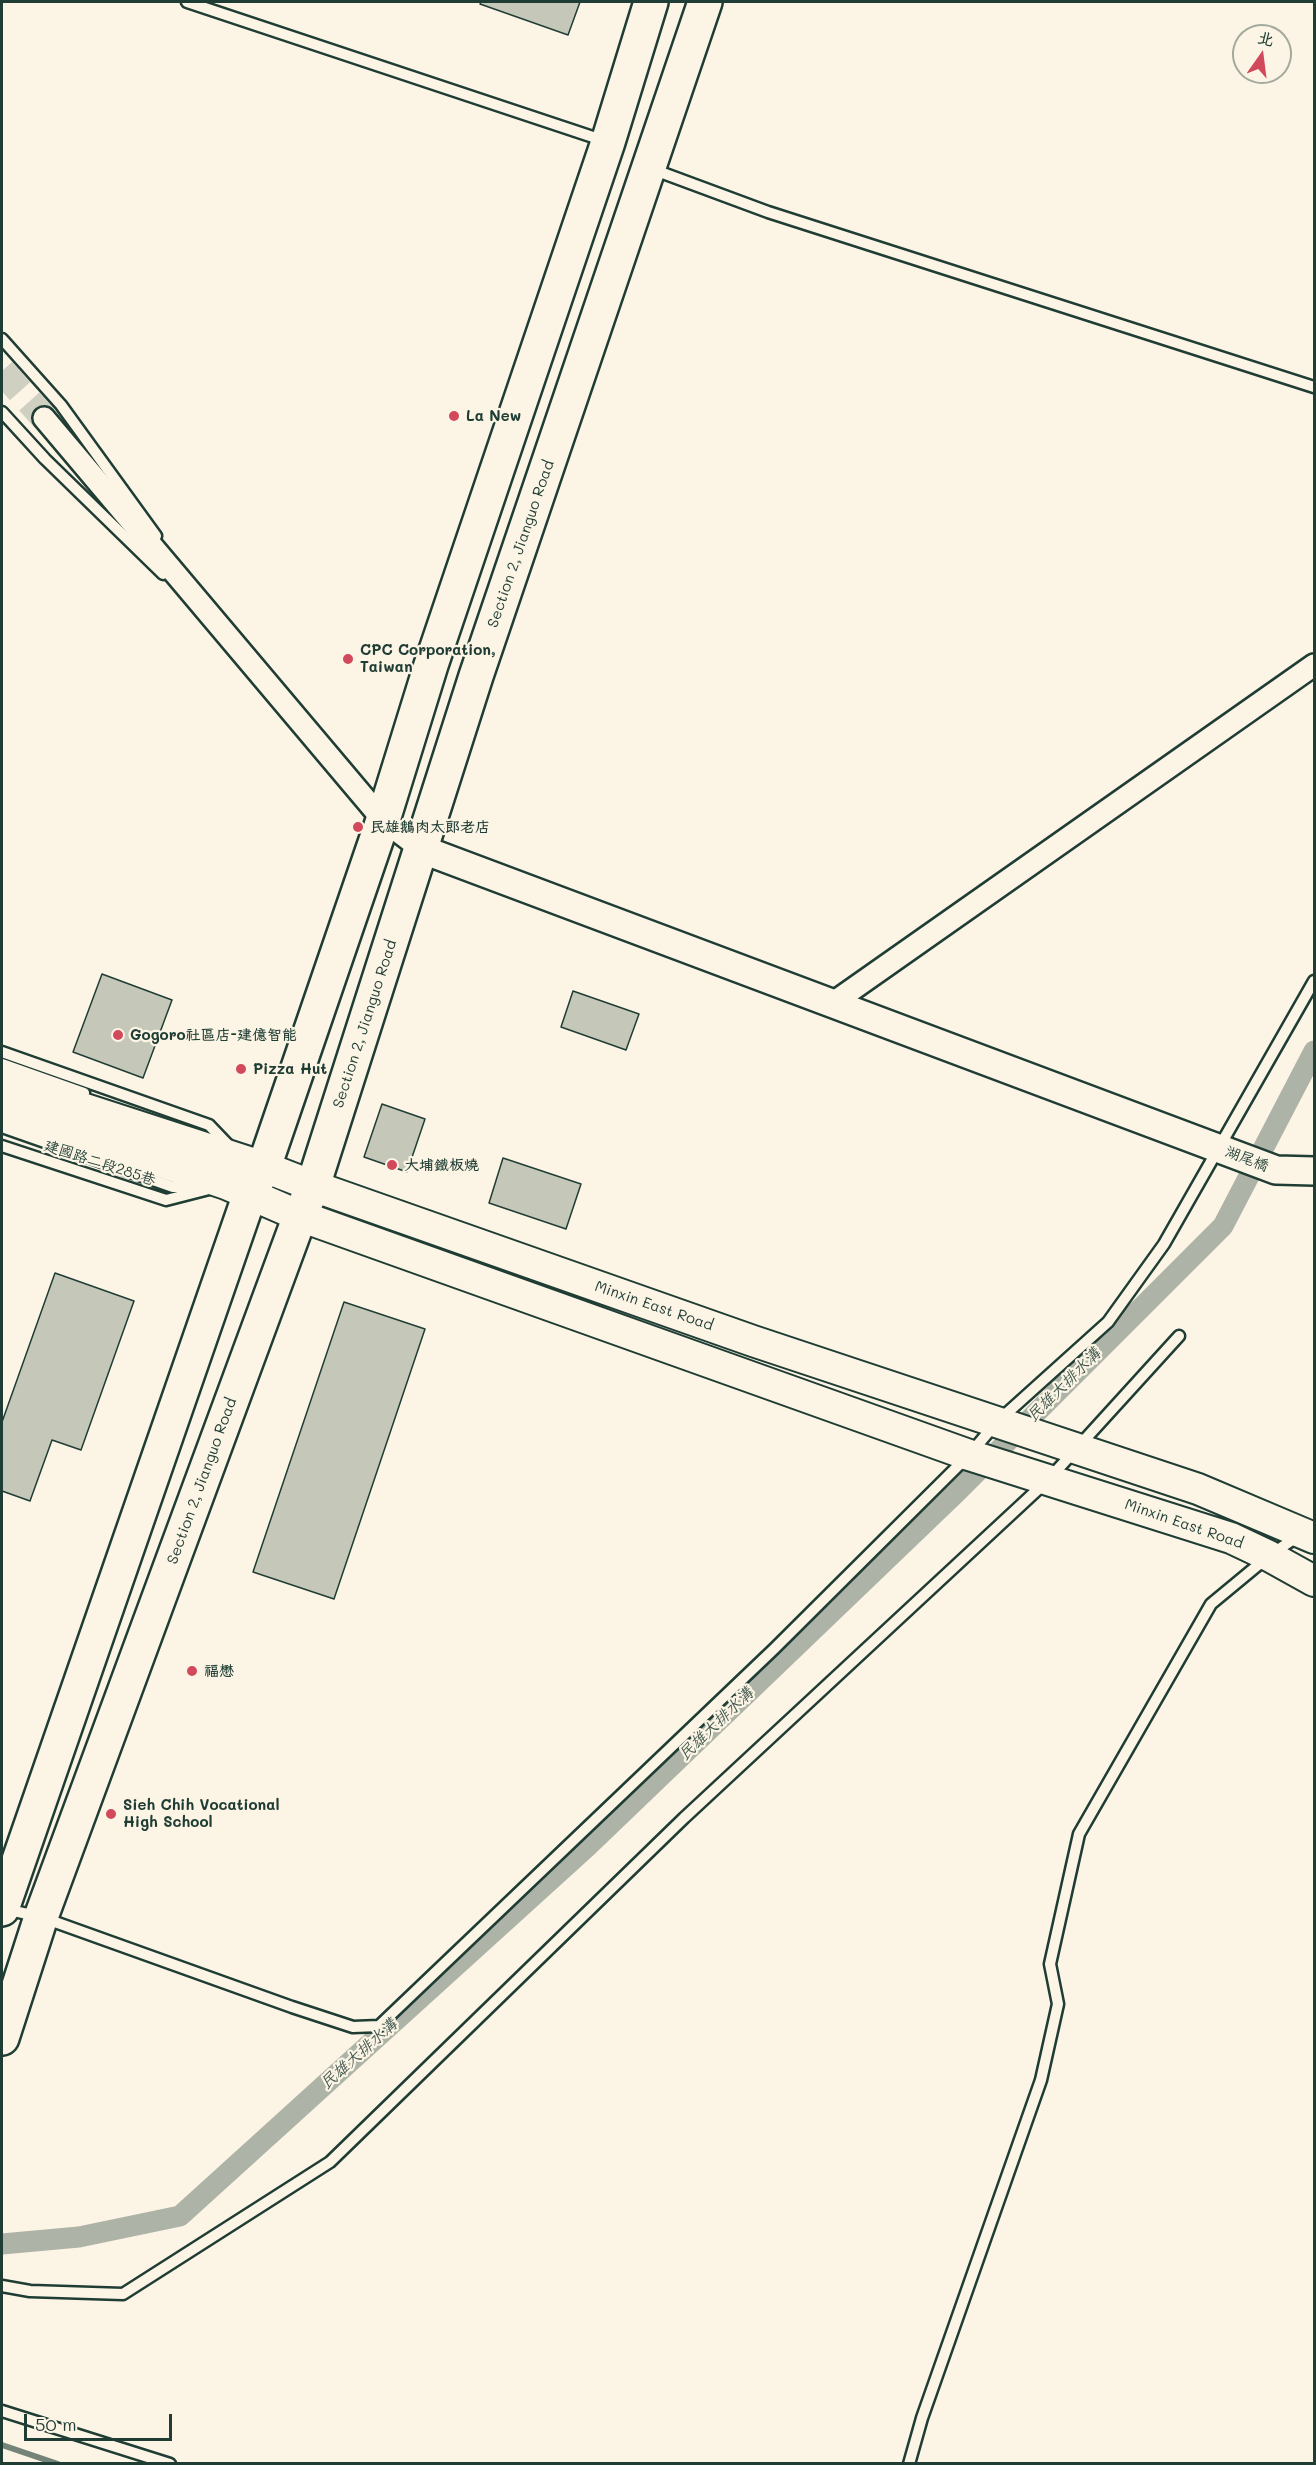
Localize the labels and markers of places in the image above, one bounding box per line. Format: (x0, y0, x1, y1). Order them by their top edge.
place label: La New (466, 407, 521, 425)
marker: La New (447, 409, 461, 423)
place label: CPC Corporation, Taiwan (360, 641, 496, 676)
marker: CPC Corporation, Taiwan (341, 652, 355, 666)
place label: 民雄鵝肉太郎老店 (370, 818, 490, 836)
marker: 民雄鵝肉太郎老店 (351, 820, 365, 834)
place label: Gogoro社區店-建億智能 (130, 1026, 297, 1044)
marker: Gogoro社區店-建億智能 (111, 1028, 125, 1042)
place label: Pizza Hut (253, 1060, 327, 1078)
marker: Pizza Hut (234, 1062, 248, 1076)
place label: 大埔鐵板燒 (404, 1156, 479, 1174)
marker: 大埔鐵板燒 (385, 1158, 399, 1172)
place label: 福懋 (204, 1662, 234, 1680)
marker: 福懋 (185, 1664, 199, 1678)
place label: Sieh Chih Vocational High School (123, 1796, 279, 1831)
marker: Sieh Chih Vocational High School (104, 1807, 118, 1821)

